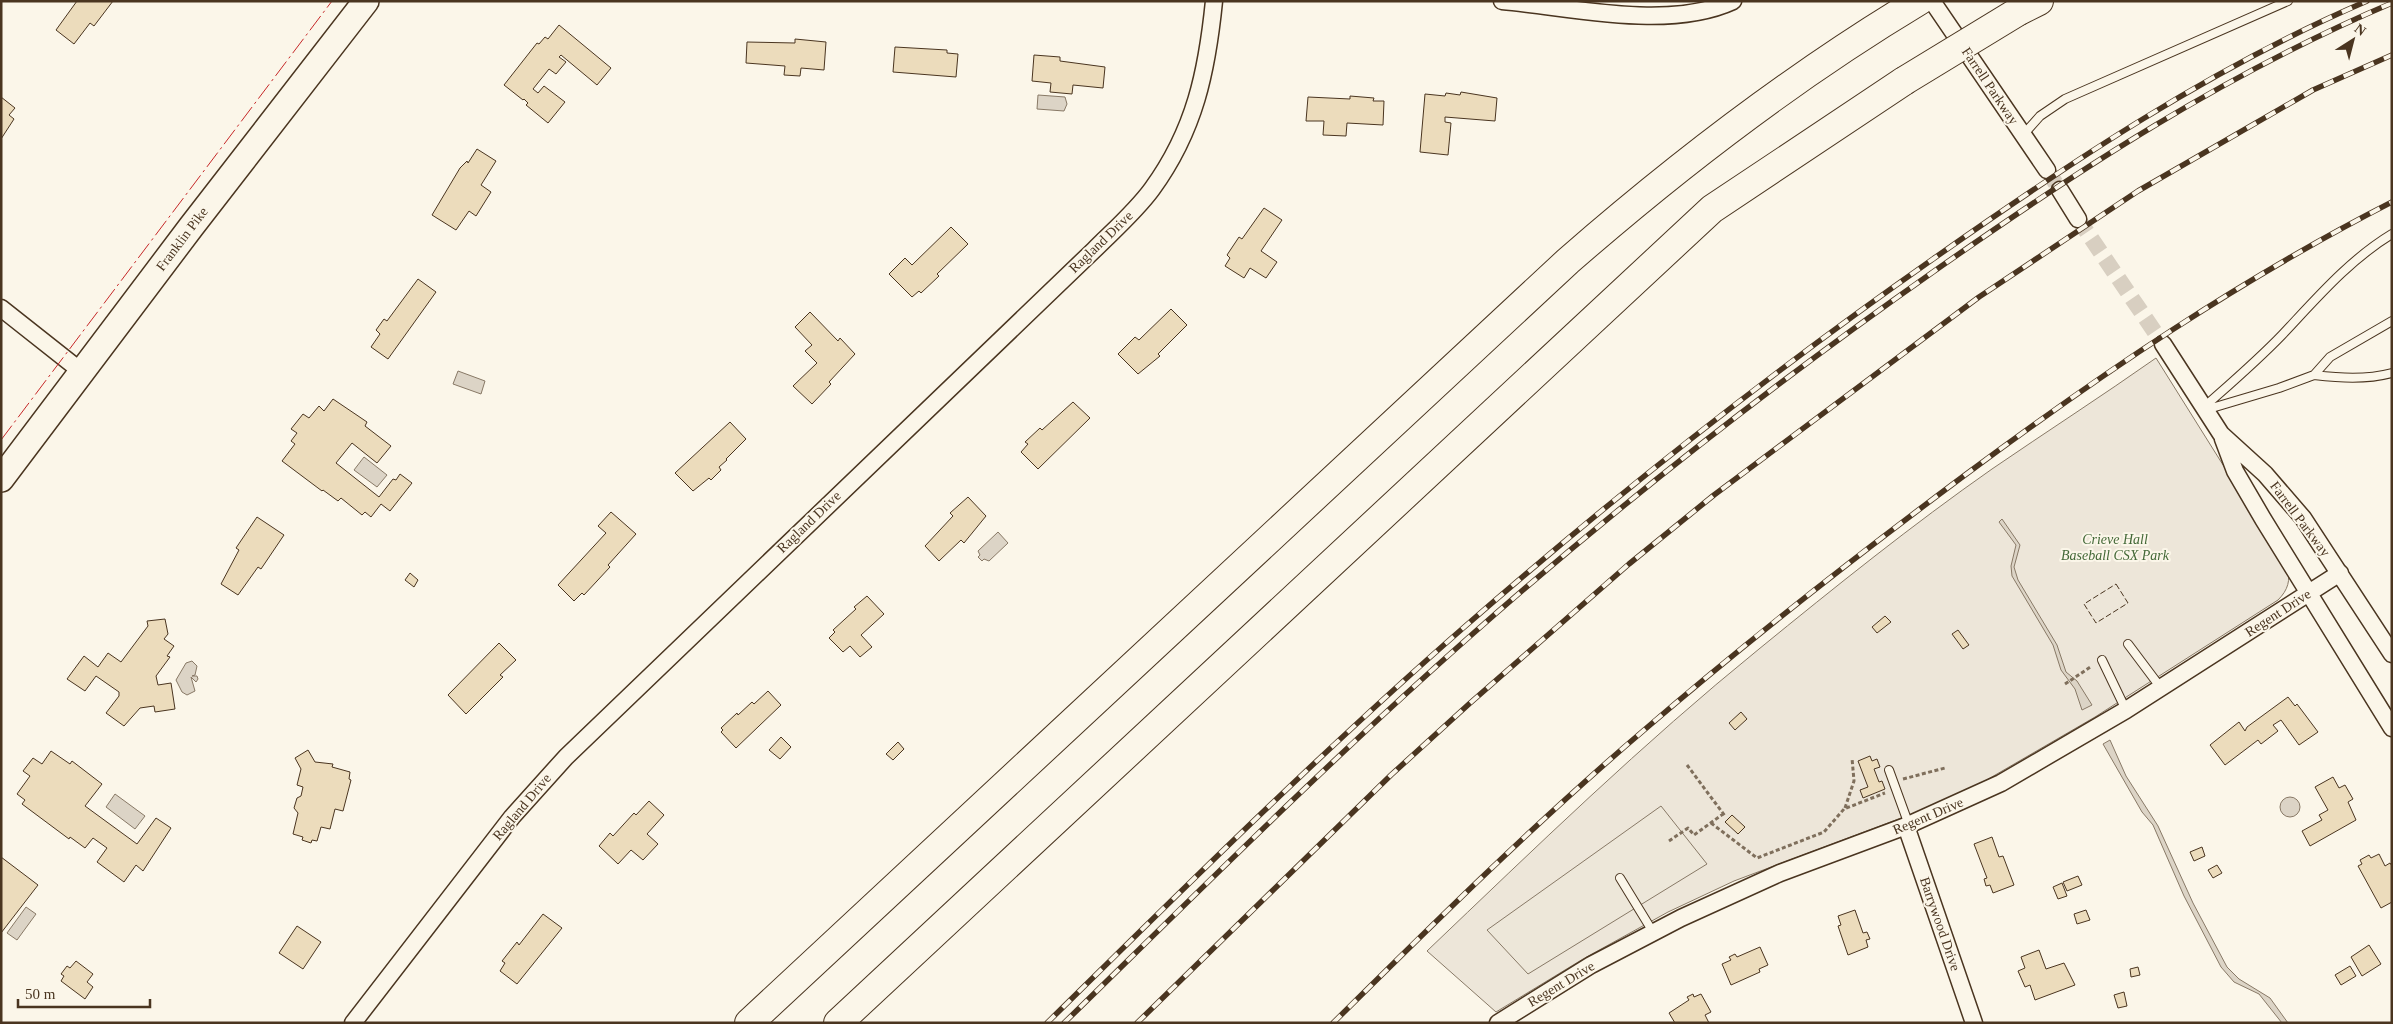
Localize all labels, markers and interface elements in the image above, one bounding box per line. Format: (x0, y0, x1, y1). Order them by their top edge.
north arrow (2328, 15, 2378, 65)
text: N (2352, 21, 2369, 39)
street label: Farrell Parkway (1959, 45, 2021, 127)
street label: Franklin Pike (153, 204, 211, 274)
street label: Ragland Drive (1066, 208, 1136, 276)
street label: Farrell Parkway (2267, 479, 2333, 559)
street label: Ragland Drive (774, 488, 844, 556)
park label: Crieve Hall Baseball CSX Park (2061, 532, 2170, 563)
street label: Regent Drive (2242, 586, 2314, 640)
street label: Ragland Drive (490, 771, 554, 843)
street label: Regent Drive (1891, 794, 1965, 838)
street label: Barrywood Drive (1917, 875, 1963, 973)
street label: Regent Drive (1525, 958, 1597, 1010)
scale bar (18, 976, 150, 1008)
text: 50 m (25, 986, 56, 1002)

